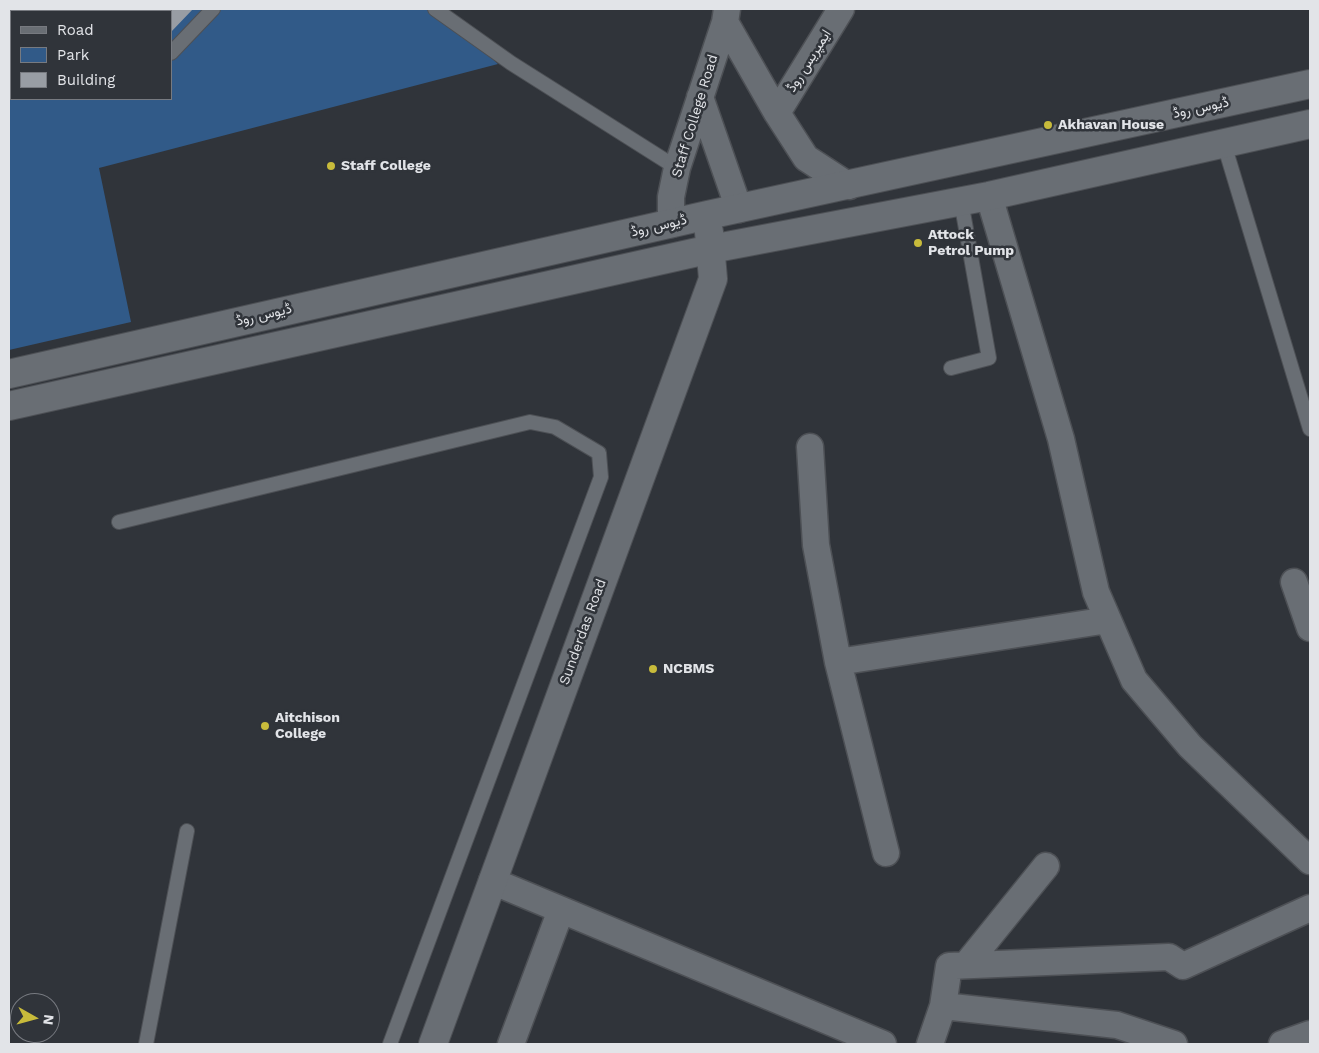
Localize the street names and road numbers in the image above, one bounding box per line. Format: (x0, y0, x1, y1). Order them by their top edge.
street label: ایمپریس روڈ (783, 27, 835, 95)
street label: Staff College Road (668, 53, 722, 179)
street label: ڈیوس روڈ (1171, 94, 1231, 122)
street label: ڈیوس روڈ (629, 211, 689, 241)
street label: ڈیوس روڈ (234, 300, 294, 330)
street label: Sunderdas Road (556, 577, 610, 687)

